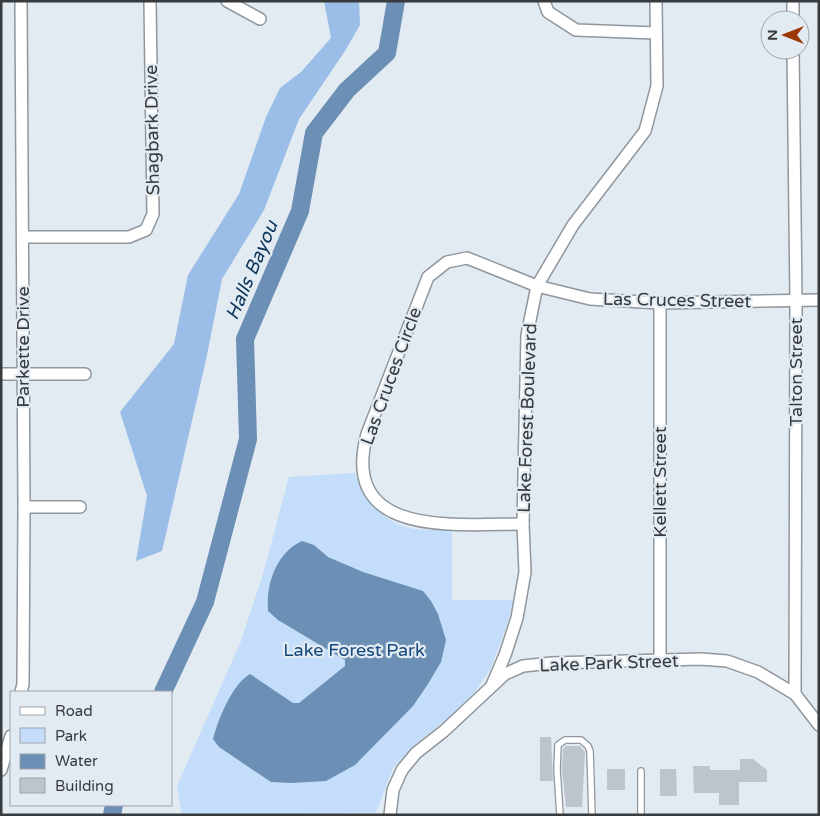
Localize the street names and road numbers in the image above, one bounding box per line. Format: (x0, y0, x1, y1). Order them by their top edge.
street label: Shagbark Drive (140, 65, 164, 195)
street label: Parkette Drive (12, 286, 34, 408)
street label: Las Cruces Street (603, 288, 752, 312)
street label: Las Cruces Circle (356, 304, 426, 448)
street label: Talton Street (785, 317, 807, 426)
street label: Lake Forest Boulevard (513, 323, 541, 513)
street label: Kellett Street (649, 426, 671, 538)
street label: Lake Park Street (539, 650, 679, 676)

